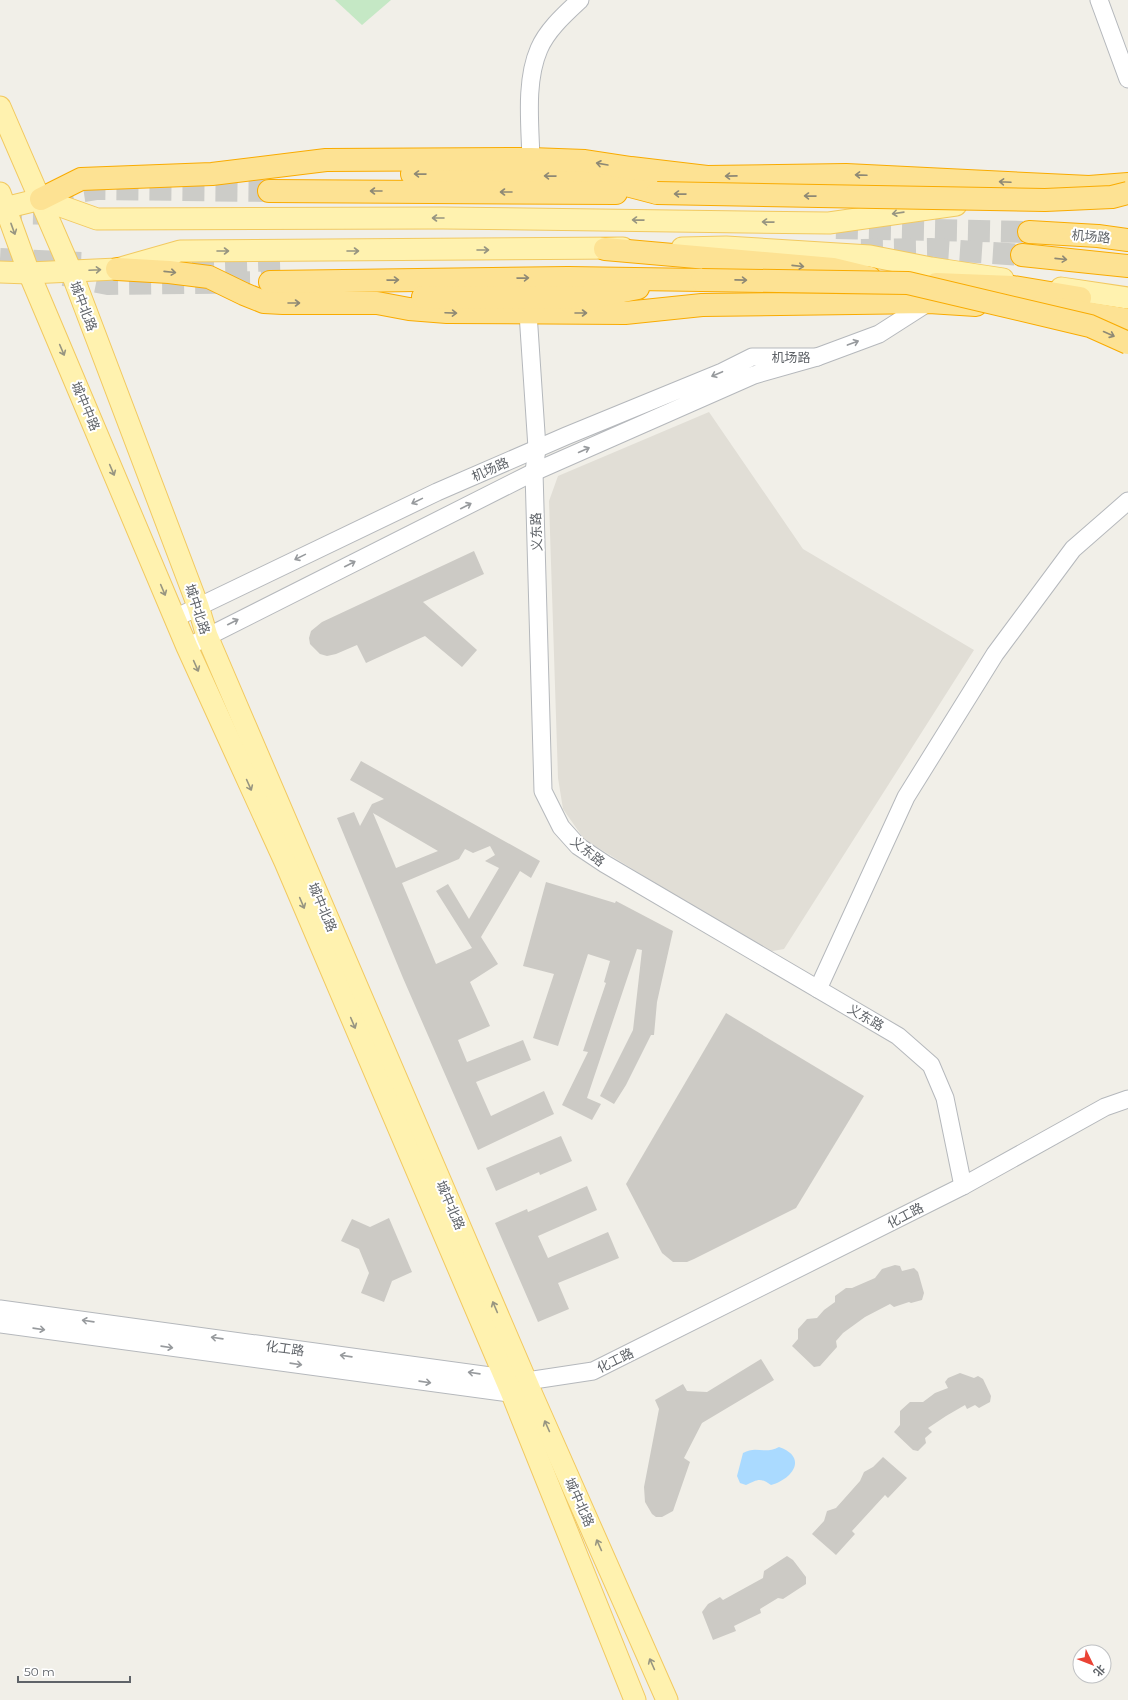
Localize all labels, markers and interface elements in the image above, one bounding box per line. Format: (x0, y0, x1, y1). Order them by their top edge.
one-way arrow (596, 159, 609, 167)
one-way arrow (414, 170, 427, 178)
one-way arrow (855, 171, 868, 179)
one-way arrow (544, 172, 557, 180)
one-way arrow (725, 172, 738, 180)
one-way arrow (999, 178, 1012, 185)
one-way arrow (370, 187, 383, 195)
one-way arrow (500, 188, 513, 196)
one-way arrow (674, 190, 687, 198)
one-way arrow (804, 192, 817, 200)
one-way arrow (892, 209, 905, 217)
one-way arrow (432, 214, 445, 222)
one-way arrow (632, 216, 645, 224)
one-way arrow (762, 218, 775, 226)
one-way arrow (10, 223, 18, 235)
street label: 机场路 (1071, 226, 1111, 246)
one-way arrow (476, 246, 489, 254)
one-way arrow (216, 247, 229, 255)
one-way arrow (346, 247, 359, 254)
one-way arrow (1054, 256, 1067, 263)
one-way arrow (791, 262, 804, 269)
one-way arrow (88, 266, 101, 273)
one-way arrow (163, 268, 176, 276)
one-way arrow (516, 274, 529, 282)
one-way arrow (386, 276, 399, 284)
one-way arrow (734, 277, 747, 284)
street label: 城中北路 (67, 279, 101, 333)
one-way arrow (287, 299, 300, 307)
one-way arrow (444, 309, 457, 316)
one-way arrow (574, 309, 587, 317)
one-way arrow (1102, 331, 1114, 339)
one-way arrow (847, 339, 859, 347)
one-way arrow (59, 344, 66, 356)
street label: 机场路 (771, 349, 811, 365)
one-way arrow (712, 370, 724, 378)
street label: 城中中路 (68, 379, 104, 433)
one-way arrow (577, 446, 589, 454)
street label: 机场路 (469, 454, 511, 484)
one-way arrow (109, 463, 117, 475)
one-way arrow (412, 498, 424, 505)
one-way arrow (460, 502, 472, 509)
street label: 义东路 (527, 512, 545, 552)
one-way arrow (294, 554, 306, 561)
one-way arrow (344, 560, 356, 567)
street label: 城中北路 (182, 582, 214, 636)
one-way arrow (160, 583, 167, 595)
one-way arrow (227, 618, 239, 625)
one-way arrow (192, 660, 200, 672)
one-way arrow (246, 778, 253, 790)
street label: 义东路 (568, 833, 608, 869)
street label: 城中北路 (305, 880, 341, 934)
one-way arrow (299, 897, 306, 909)
street label: 义东路 (845, 1000, 887, 1034)
one-way arrow (350, 1017, 358, 1029)
street label: 城中北路 (433, 1178, 469, 1232)
street label: 化工路 (884, 1199, 926, 1231)
one-way arrow (491, 1301, 498, 1313)
one-way arrow (82, 1317, 95, 1325)
one-way arrow (32, 1325, 45, 1333)
one-way arrow (211, 1334, 224, 1342)
street label: 化工路 (265, 1337, 305, 1359)
one-way arrow (161, 1343, 174, 1351)
street label: 化工路 (594, 1344, 636, 1376)
one-way arrow (339, 1352, 352, 1360)
one-way arrow (289, 1360, 302, 1368)
one-way arrow (468, 1369, 481, 1377)
one-way arrow (418, 1378, 431, 1386)
one-way arrow (542, 1421, 550, 1433)
street label: 城中北路 (562, 1475, 598, 1529)
one-way arrow (595, 1540, 602, 1552)
north arrow (1072, 1644, 1112, 1684)
scale bar (18, 1658, 130, 1684)
one-way arrow (647, 1659, 655, 1671)
text: 北 (1090, 1662, 1108, 1680)
text: 50 m (24, 1664, 55, 1679)

